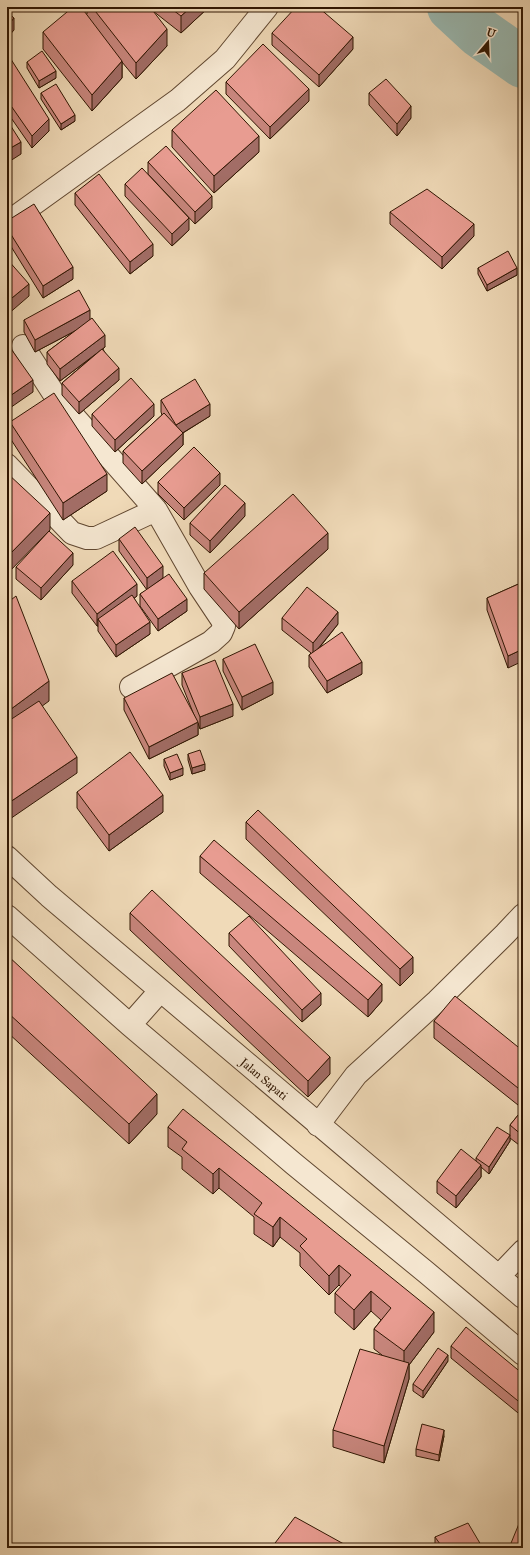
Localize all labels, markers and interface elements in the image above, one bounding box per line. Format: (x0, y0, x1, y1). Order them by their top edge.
north arrow (468, 22, 508, 62)
text: U (485, 25, 498, 41)
street label: Jalan Sapati (235, 1054, 291, 1104)

